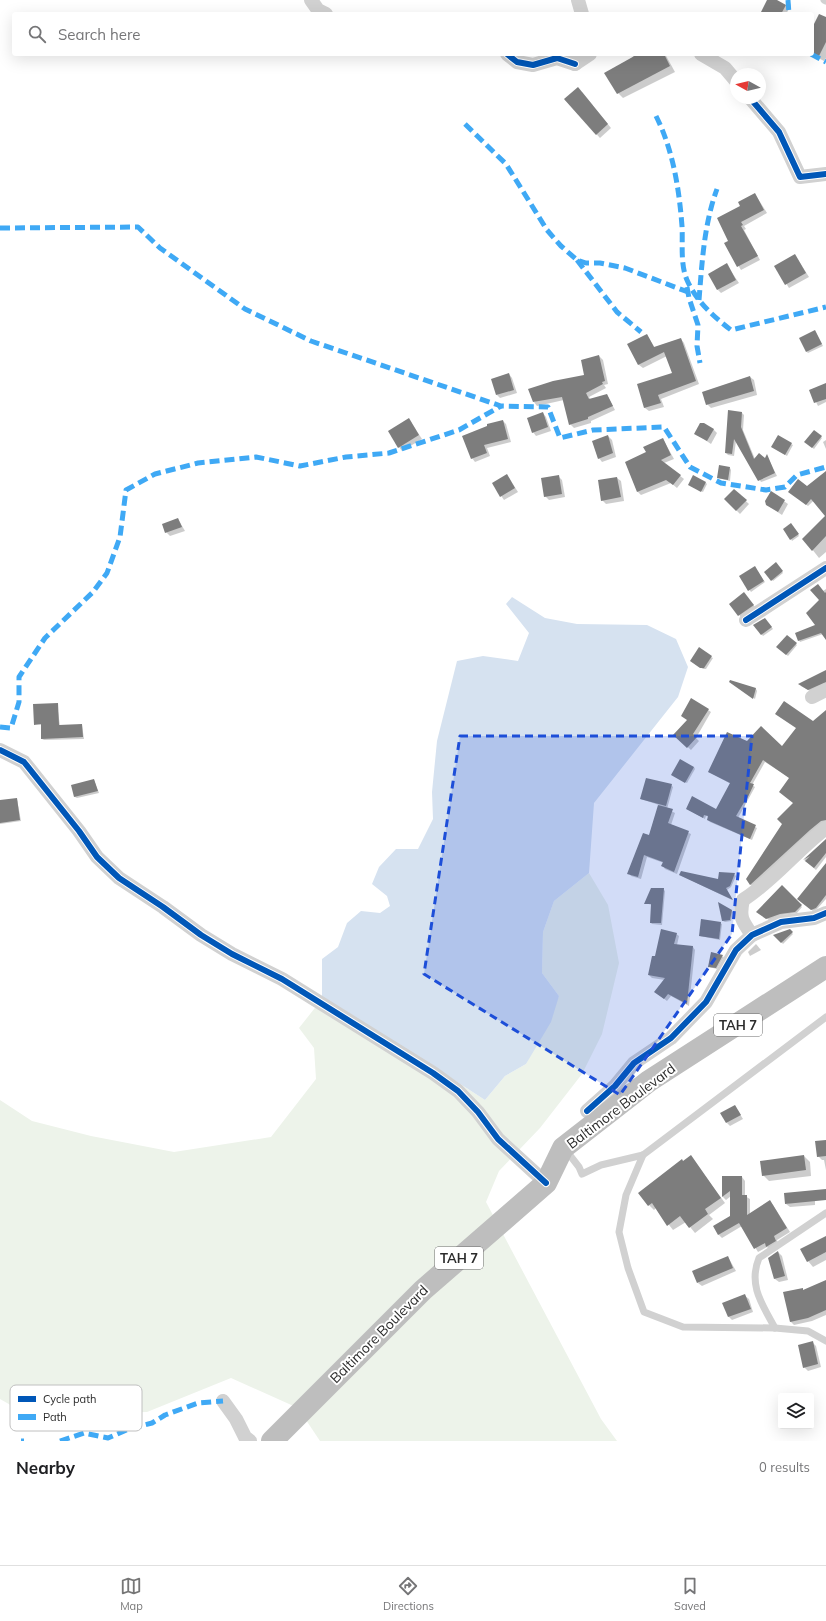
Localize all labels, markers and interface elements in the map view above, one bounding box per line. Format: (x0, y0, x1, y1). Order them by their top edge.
search box (12, 12, 814, 56)
icon: search (26, 23, 48, 45)
text: Search here (58, 25, 140, 44)
north arrow (730, 68, 766, 104)
road number: TAH 7 (714, 1014, 762, 1036)
street label: Baltimore Boulevard (563, 1059, 679, 1153)
road number: TAH 7 (435, 1247, 483, 1269)
street label: Baltimore Boulevard (326, 1281, 432, 1387)
legend (10, 1385, 142, 1431)
text: Cycle path (43, 1392, 96, 1406)
map controls (778, 1393, 814, 1429)
button: layers (778, 1393, 814, 1429)
text: Path (43, 1410, 67, 1424)
text: Nearby (16, 1457, 75, 1478)
text: 0 results (759, 1459, 810, 1475)
tab: Map (120, 1575, 143, 1613)
tab: Directions (383, 1575, 434, 1613)
tab: Saved (674, 1575, 706, 1613)

